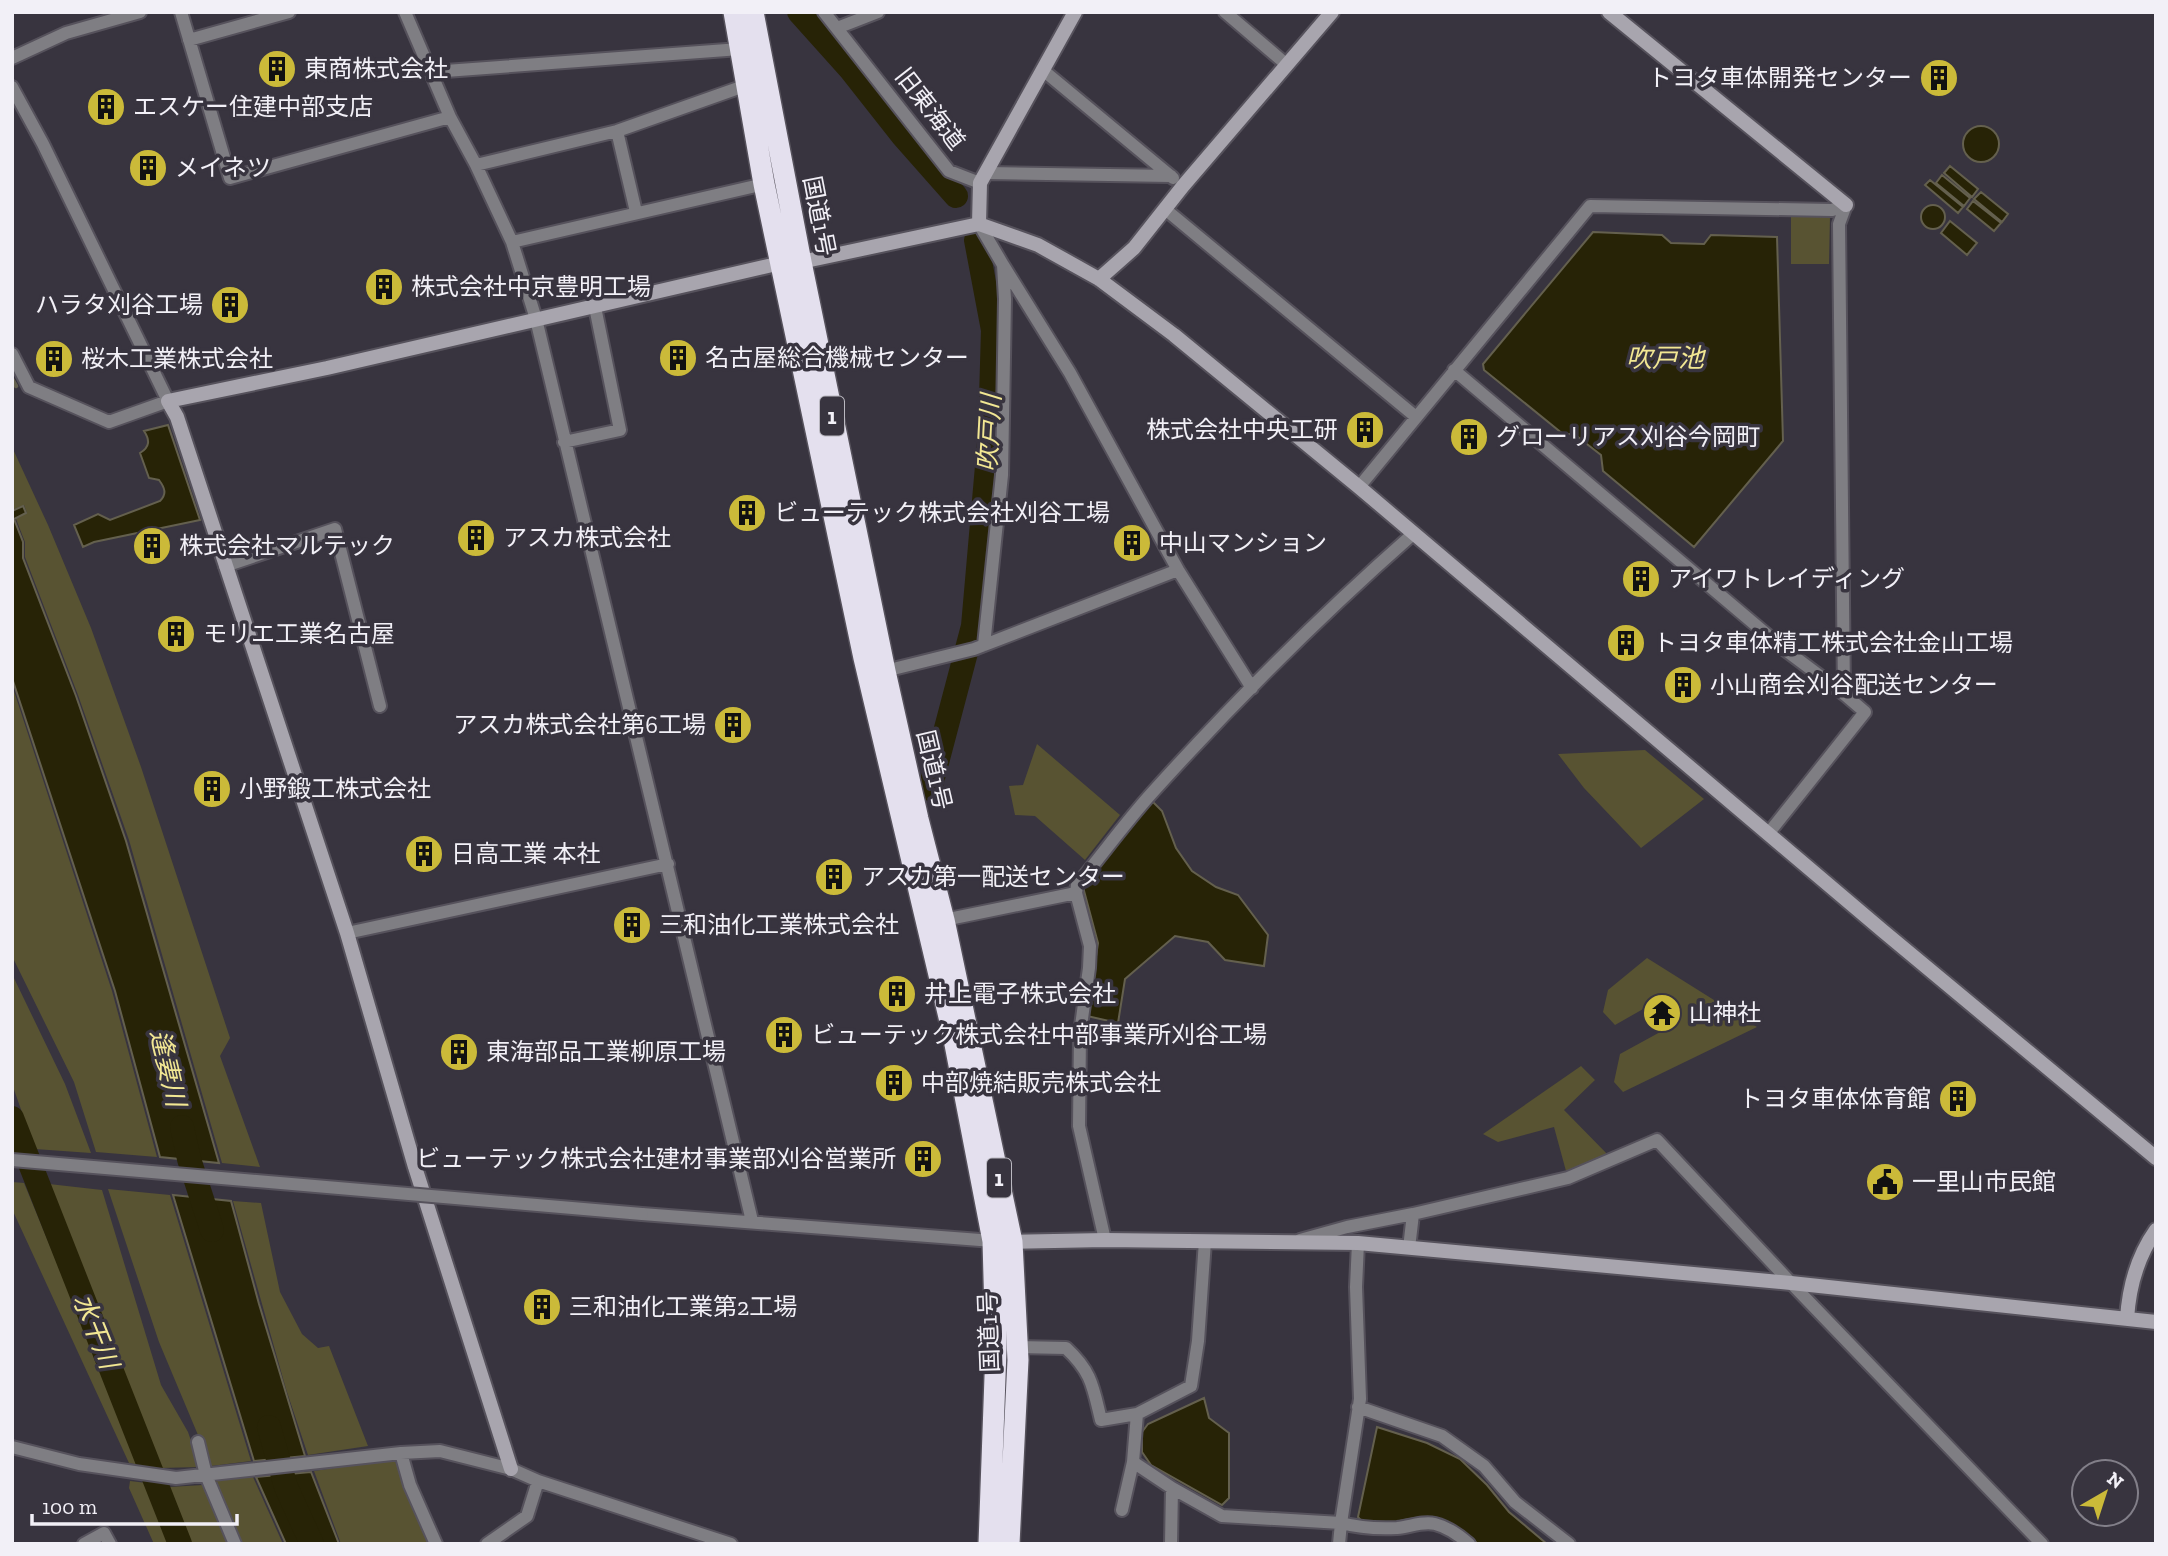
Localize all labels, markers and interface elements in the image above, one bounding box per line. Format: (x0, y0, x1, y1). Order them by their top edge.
building icon: 東商株式会社 (256, 48, 298, 90)
place label: 東商株式会社 (304, 54, 448, 83)
building icon: トヨタ車体開発センター (1918, 57, 1960, 99)
street label: 旧東海道 (889, 62, 971, 155)
place label: トヨタ車体開発センター (1648, 63, 1912, 92)
building icon: エスケー住建中部支店 (85, 86, 127, 128)
place label: エスケー住建中部支店 (133, 92, 373, 121)
building icon: メイネツ (127, 147, 169, 189)
place label: メイネツ (175, 153, 271, 182)
street label: 国道1号 (798, 173, 841, 259)
building icon: 株式会社中京豊明工場 (363, 266, 405, 308)
place label: 株式会社中京豊明工場 (411, 272, 651, 301)
building icon: ハラタ刈谷工場 (209, 284, 251, 326)
place label: ハラタ刈谷工場 (35, 290, 203, 319)
building icon: 名古屋総合機械センター (657, 337, 699, 379)
building icon: 桜木工業株式会社 (33, 338, 75, 380)
water label: 吹戸池 (1626, 342, 1707, 374)
place label: 名古屋総合機械センター (705, 343, 969, 372)
place label: 桜木工業株式会社 (81, 344, 273, 373)
water label: 吹戸川 (971, 390, 1007, 473)
road number: 1 (820, 396, 844, 436)
building icon: 株式会社中央工研 (1344, 409, 1386, 451)
place label: 株式会社中央工研 (1146, 415, 1338, 444)
building icon: グローリアス刈谷今岡町 (1448, 416, 1490, 458)
place label: グローリアス刈谷今岡町 (1496, 422, 1760, 451)
building icon: ビューテック株式会社刈谷工場 (726, 492, 768, 534)
place label: ビューテック株式会社刈谷工場 (774, 498, 1110, 527)
building icon: アスカ株式会社 (455, 517, 497, 559)
building icon: 中山マンション (1111, 522, 1153, 564)
place label: アスカ株式会社 (503, 523, 671, 552)
building icon: 株式会社マルテック (131, 525, 173, 567)
place label: 中山マンション (1159, 528, 1327, 557)
place label: 株式会社マルテック (179, 531, 395, 560)
building icon: アイワトレイディング (1620, 558, 1662, 600)
place label: アイワトレイディング (1668, 564, 1905, 593)
building icon: モリエ工業名古屋 (155, 613, 197, 655)
place label: モリエ工業名古屋 (203, 619, 395, 648)
building icon: トヨタ車体精工株式会社金山工場 (1605, 622, 1647, 664)
place label: トヨタ車体精工株式会社金山工場 (1653, 628, 2013, 657)
building icon: 小山商会刈谷配送センター (1662, 664, 1704, 706)
place label: 小山商会刈谷配送センター (1710, 670, 1998, 699)
building icon: アスカ株式会社第6工場 (712, 704, 754, 746)
place label: アスカ株式会社第6工場 (453, 710, 706, 739)
street label: 国道1号 (911, 727, 958, 813)
building icon: 小野鍛工株式会社 (191, 768, 233, 810)
place label: 小野鍛工株式会社 (239, 774, 431, 803)
building icon: 日高工業 本社 (403, 833, 445, 875)
place label: 日高工業 本社 (451, 839, 600, 868)
building icon: アスカ第一配送センター (813, 856, 855, 898)
place label: アスカ第一配送センター (861, 862, 1125, 891)
building icon: 三和油化工業株式会社 (611, 904, 653, 946)
place label: 三和油化工業株式会社 (659, 910, 899, 939)
building icon: 井上電子株式会社 (876, 973, 918, 1015)
place label: 井上電子株式会社 (924, 979, 1116, 1008)
temple icon: 山神社 (1641, 992, 1683, 1034)
place label: 山神社 (1689, 998, 1761, 1027)
building icon: ビューテック株式会社中部事業所刈谷工場 (763, 1014, 805, 1056)
place label: ビューテック株式会社中部事業所刈谷工場 (811, 1020, 1267, 1049)
water label: 逢妻川 (144, 1026, 193, 1113)
building icon: 東海部品工業柳原工場 (438, 1031, 480, 1073)
place label: 東海部品工業柳原工場 (486, 1037, 726, 1066)
building icon: 中部焼結販売株式会社 (873, 1062, 915, 1104)
place label: 中部焼結販売株式会社 (921, 1068, 1161, 1097)
building icon: トヨタ車体体育館 (1937, 1078, 1979, 1120)
place label: トヨタ車体体育館 (1739, 1084, 1931, 1113)
building icon: ビューテック株式会社建材事業部刈谷営業所 (902, 1138, 944, 1180)
place label: ビューテック株式会社建材事業部刈谷営業所 (416, 1144, 896, 1173)
road number: 1 (987, 1158, 1011, 1198)
public building icon: 一里山市民館 (1864, 1161, 1906, 1203)
place label: 一里山市民館 (1912, 1167, 2056, 1196)
building icon: 三和油化工業第2工場 (521, 1286, 563, 1328)
water label: 水干川 (67, 1289, 127, 1376)
street label: 国道1号 (973, 1291, 1004, 1373)
place label: 三和油化工業第2工場 (569, 1292, 797, 1321)
north arrow (2070, 1458, 2140, 1528)
text: N (2103, 1467, 2128, 1494)
scale bar (32, 1482, 236, 1526)
text: 100 m (42, 1494, 97, 1519)

